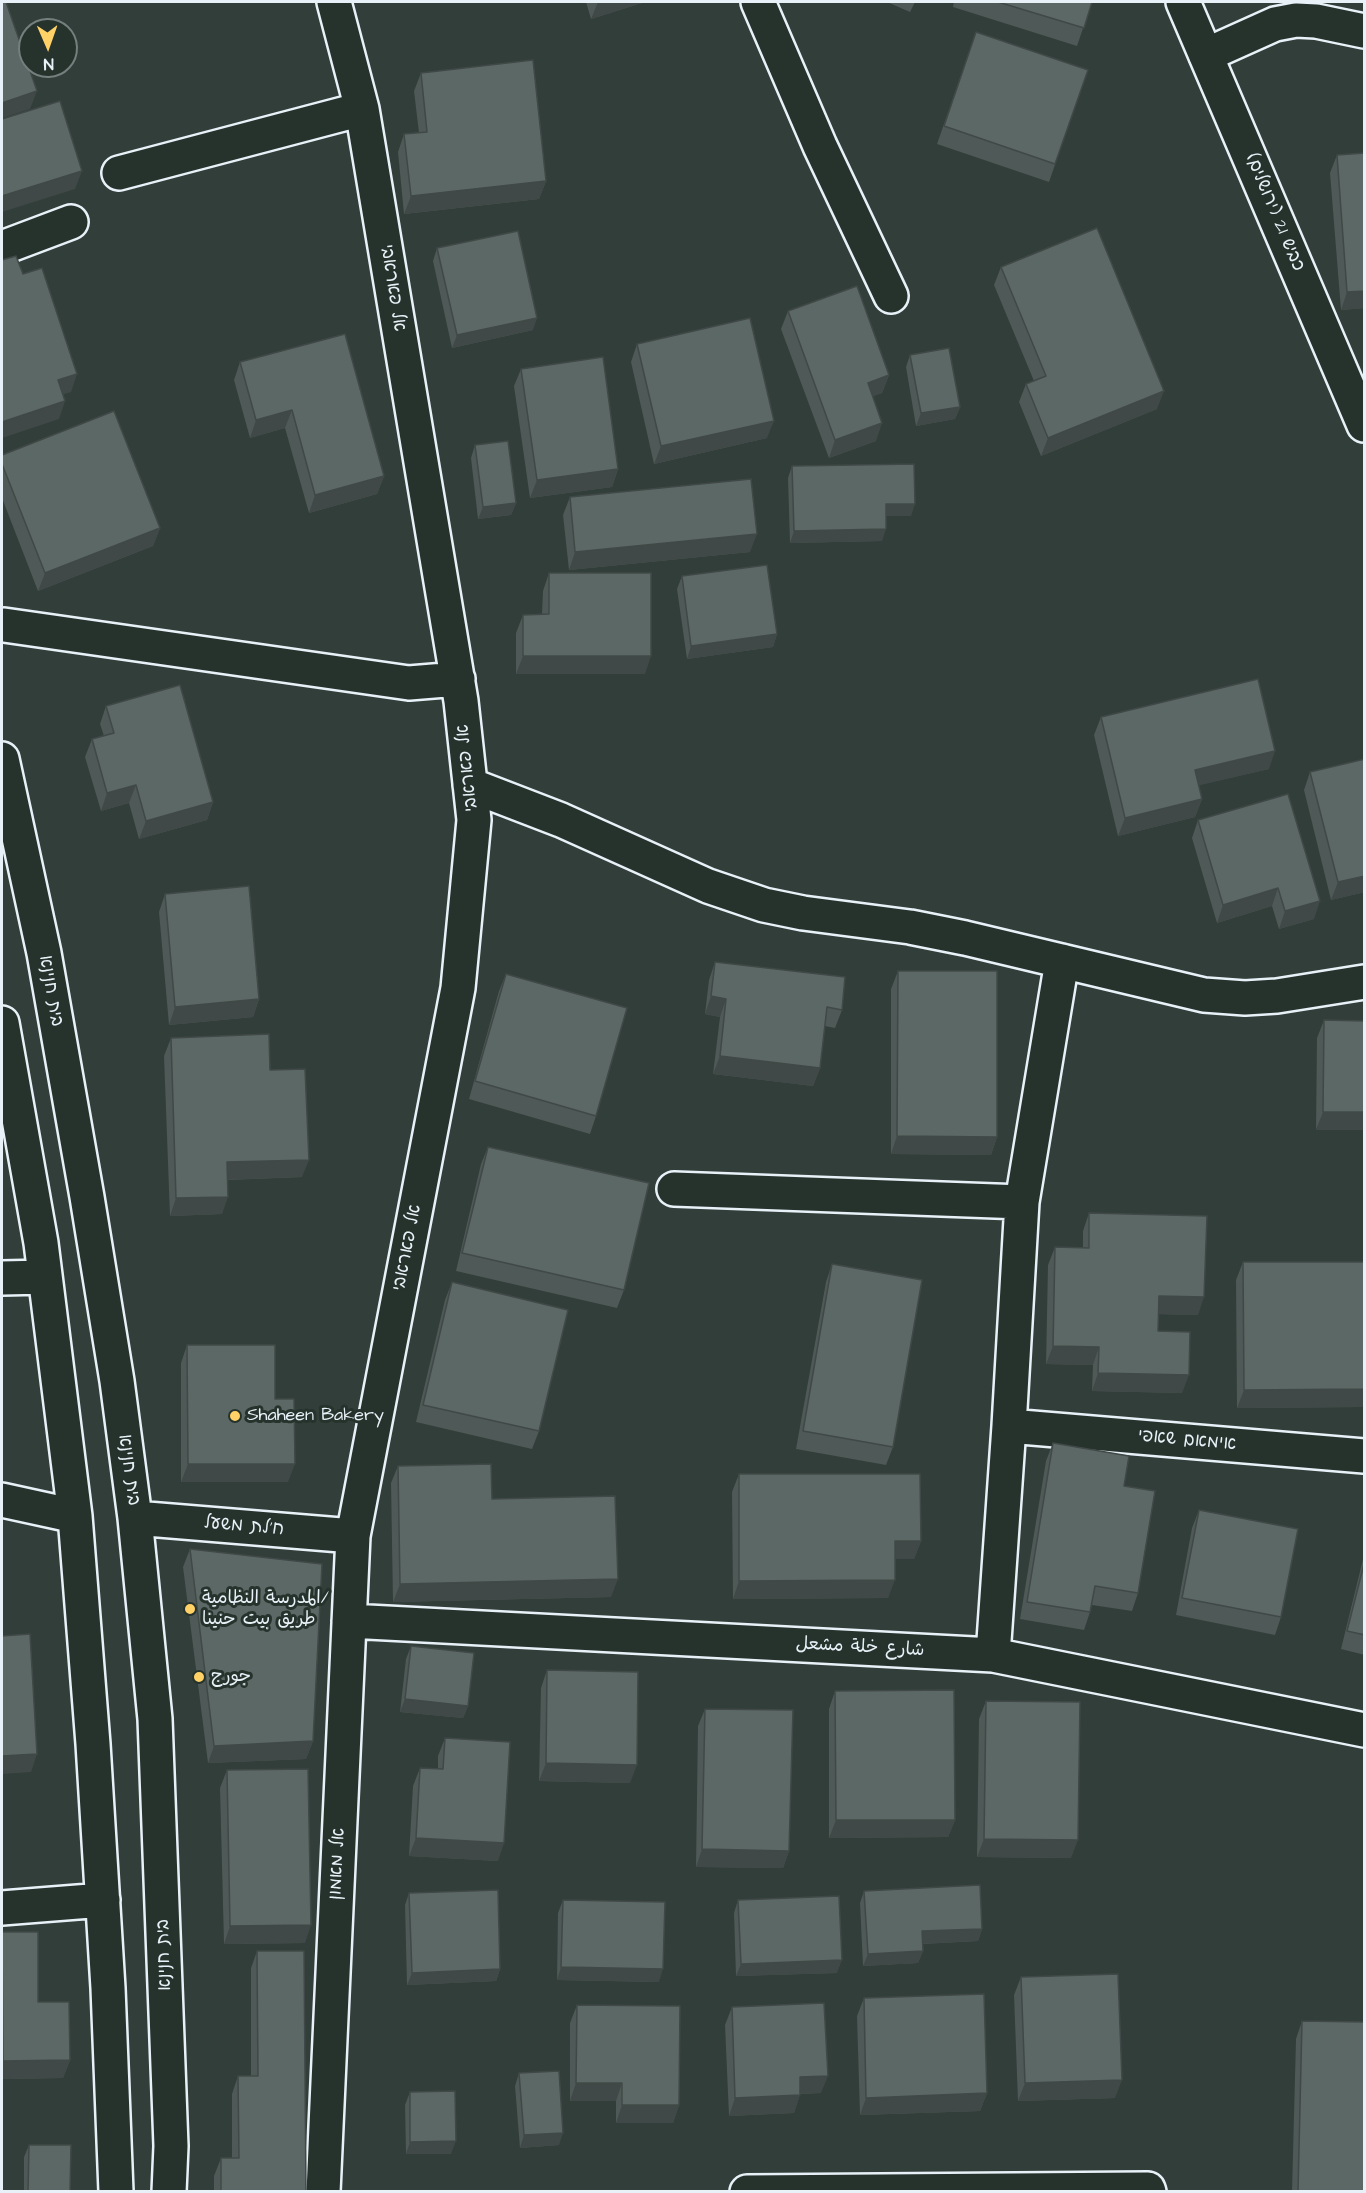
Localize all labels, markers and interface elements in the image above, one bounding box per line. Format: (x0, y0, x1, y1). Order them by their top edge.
north arrow (18, 18, 78, 78)
text: N (43, 53, 54, 75)
street label: כביש 21 (ירושלים) (1240, 151, 1308, 275)
street label: אל פאראבי (374, 243, 410, 333)
street label: אל פאראבי (453, 723, 483, 813)
street label: בית חנינא (33, 954, 67, 1028)
street label: אל פאראבי (389, 1203, 427, 1293)
place label: Shaheen Bakery (247, 1405, 384, 1427)
marker: Shaheen Bakery (228, 1409, 242, 1423)
street label: אימאם שאפי (1137, 1426, 1237, 1456)
street label: בית חנינא (112, 1433, 144, 1507)
street label: ח'לת משעל (203, 1513, 285, 1541)
place label: المدرسة النظامية/ طريق بيت حنينا (202, 1588, 329, 1630)
marker: المدرسة النظامية/ طريق بيت حنينا (183, 1602, 197, 1616)
street label: شارع خلة مشعل (795, 1634, 925, 1662)
place label: جورج (211, 1666, 251, 1688)
marker: جورج (192, 1670, 206, 1684)
street label: אל מאמון (325, 1827, 351, 1901)
street label: בית חנינא (153, 1919, 177, 1991)

